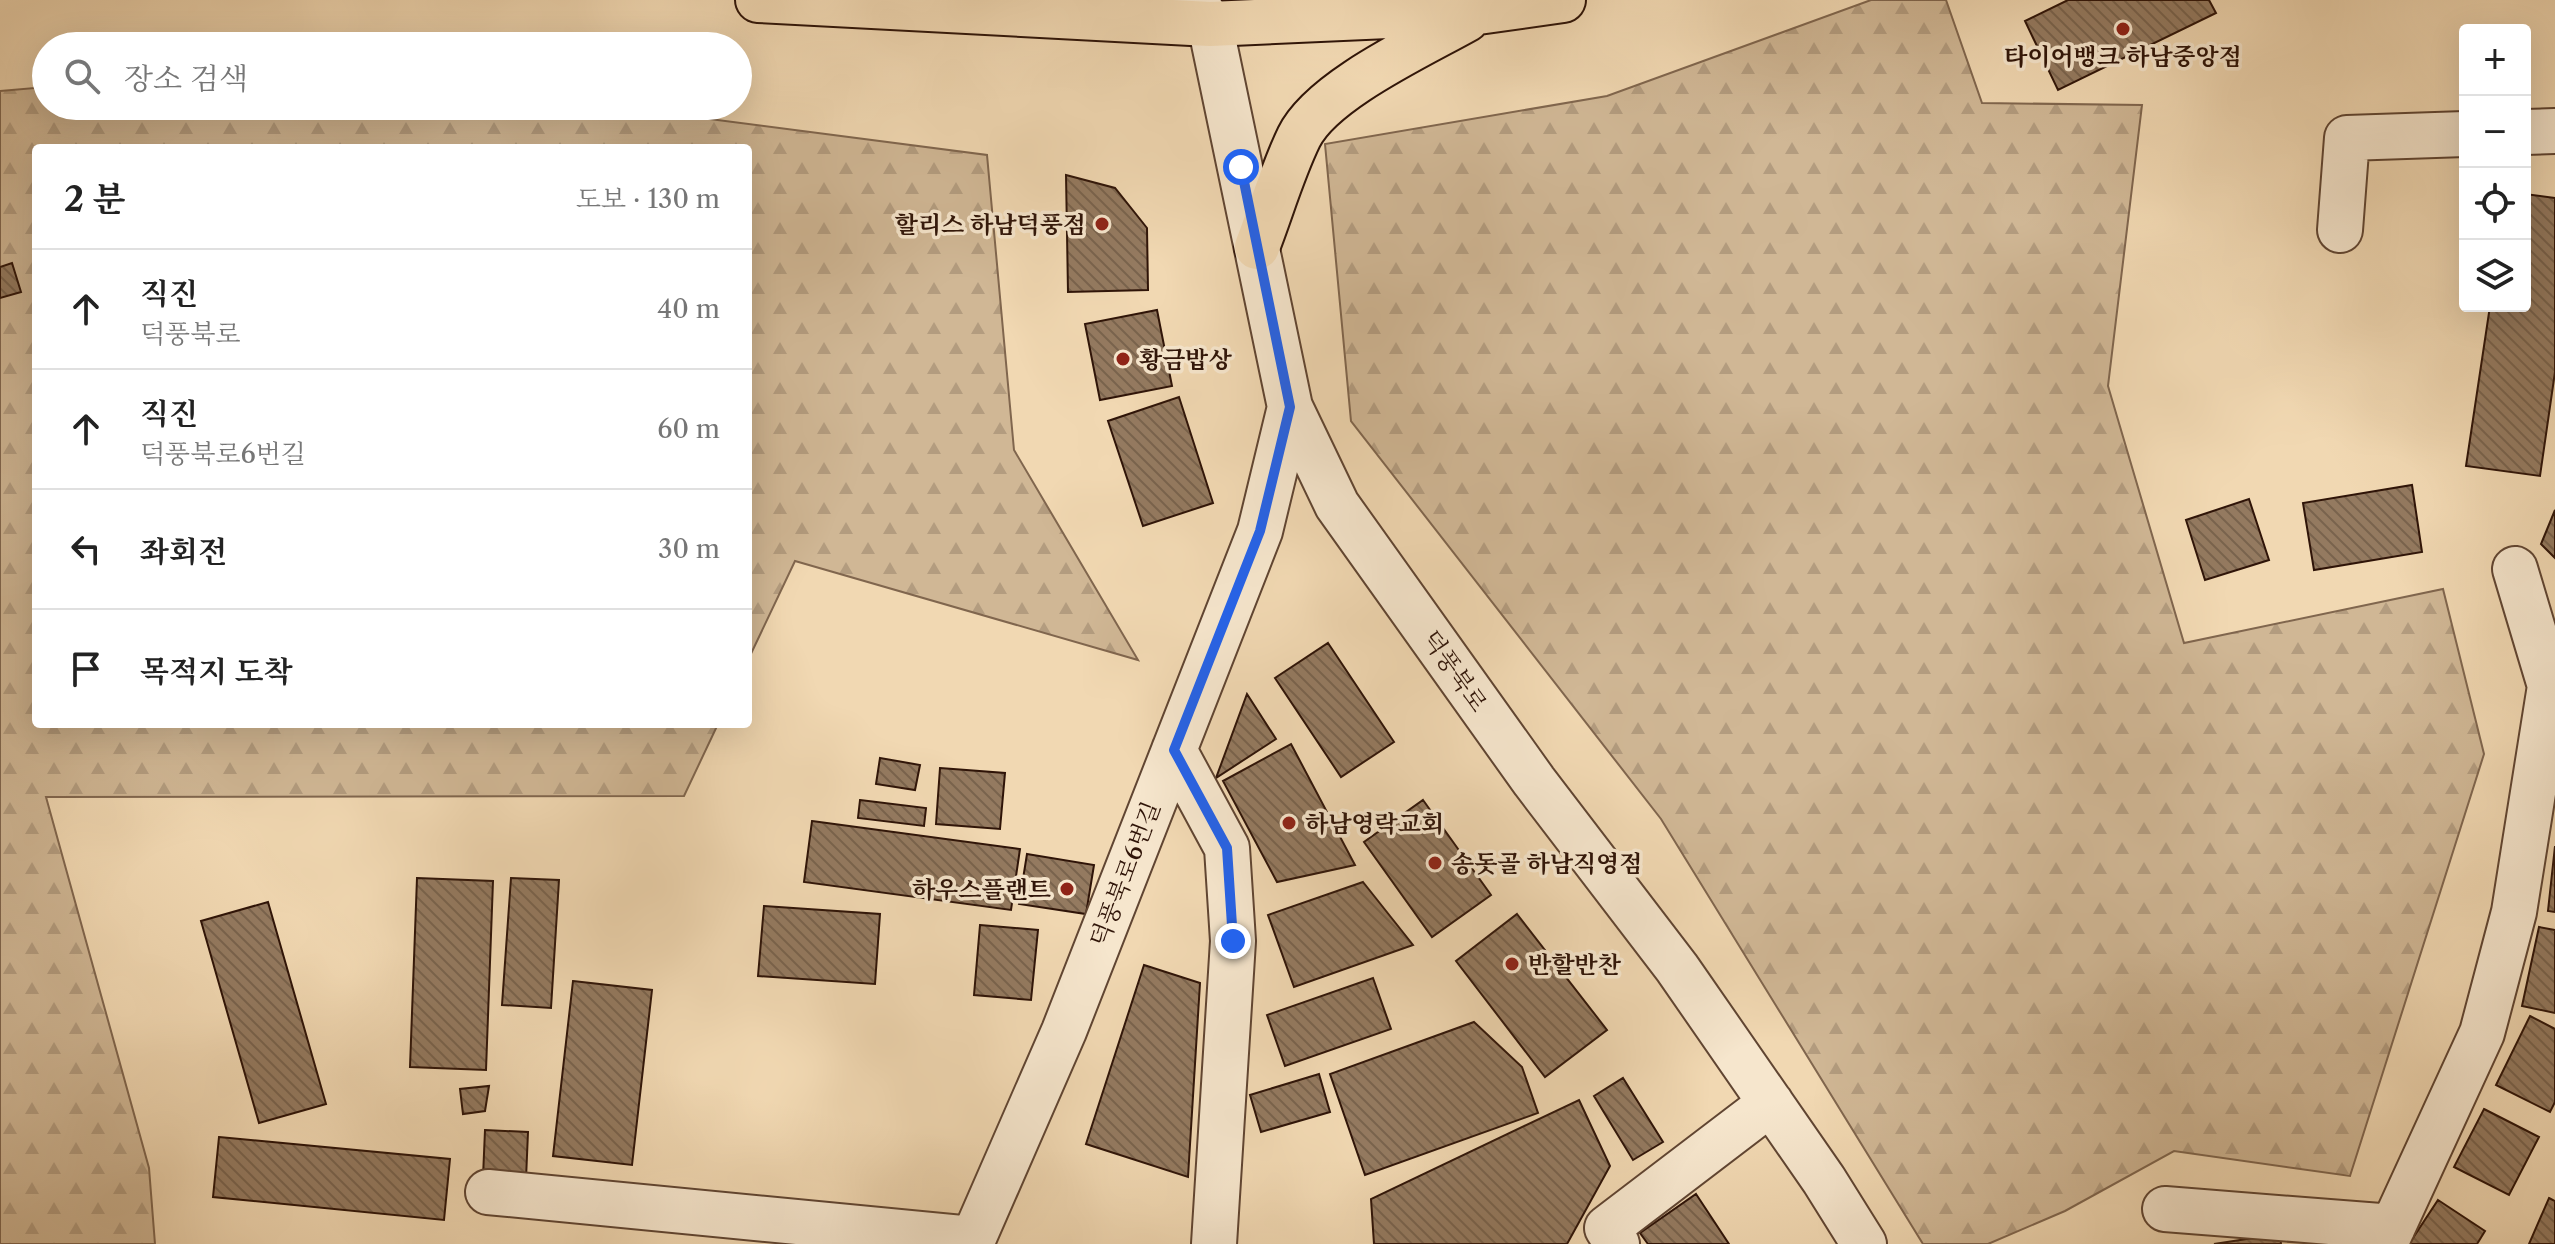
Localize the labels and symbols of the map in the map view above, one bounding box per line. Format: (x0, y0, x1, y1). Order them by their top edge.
marker: 타이어뱅크 하남중앙점 (2114, 20, 2132, 38)
place label: 타이어뱅크 하남중앙점 (2004, 42, 2242, 71)
route start (1223, 149, 1259, 185)
place label: 할리스 하남덕풍점 (895, 210, 1086, 239)
marker: 할리스 하남덕풍점 (1093, 215, 1111, 233)
place label: 황금밥상 (1139, 345, 1233, 374)
marker: 황금밥상 (1114, 350, 1132, 368)
street label: 덕풍북로 (1417, 625, 1493, 717)
street label: 덕풍북로6번길 (1084, 797, 1166, 951)
place label: 하남영락교회 (1305, 809, 1444, 838)
marker: 하남영락교회 (1280, 814, 1298, 832)
place label: 송돗골 하남직영점 (1451, 849, 1642, 878)
marker: 송돗골 하남직영점 (1426, 854, 1444, 872)
place label: 하우스플랜트 (912, 875, 1051, 904)
marker: 하우스플랜트 (1058, 880, 1076, 898)
route end (1215, 923, 1251, 959)
place label: 반할반찬 (1528, 950, 1622, 979)
marker: 반할반찬 (1503, 955, 1521, 973)

